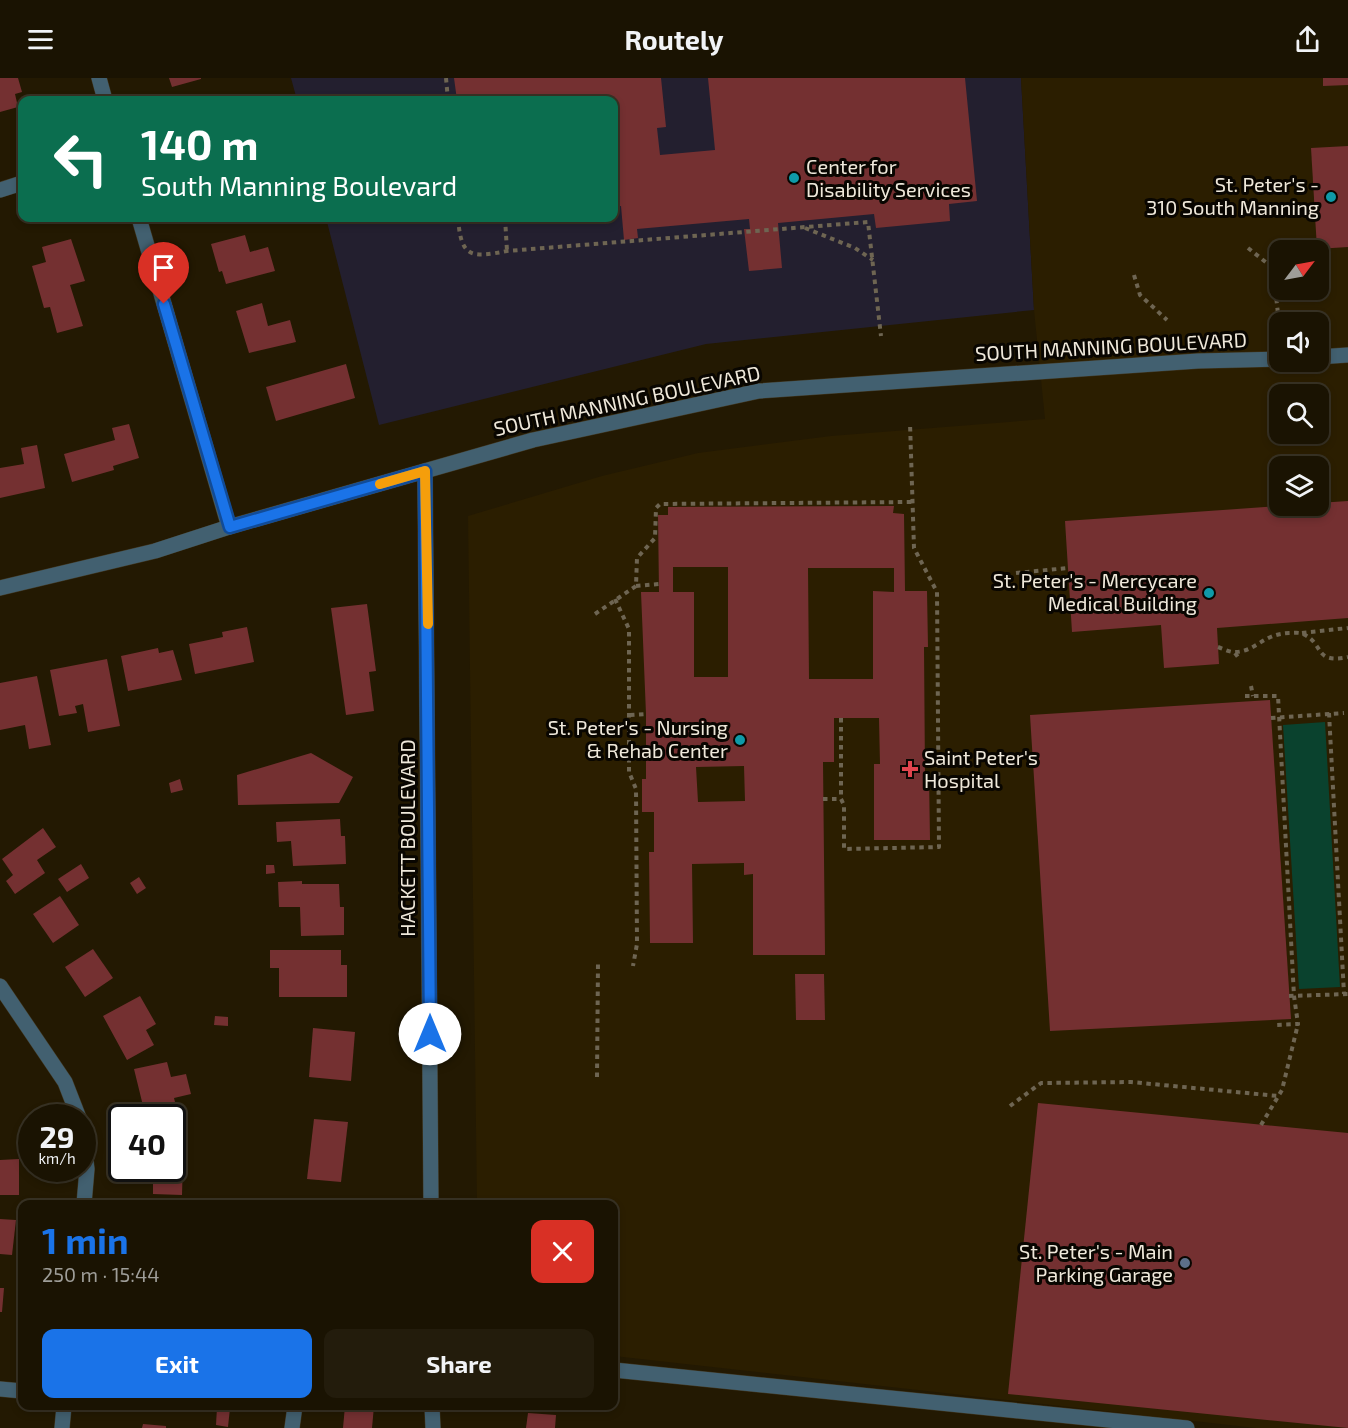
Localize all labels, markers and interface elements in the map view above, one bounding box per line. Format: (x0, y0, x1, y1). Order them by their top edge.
icon: menu (24, 23, 57, 56)
text: Routely (624, 23, 724, 55)
icon: share (1291, 23, 1324, 56)
text: 140 m (141, 118, 258, 168)
icon: left (42, 120, 120, 198)
place label: Center for Disability Services (806, 154, 971, 201)
text: South Manning Boulevard (141, 169, 457, 201)
marker: Center for Disability Services (787, 171, 801, 185)
place label: St. Peter's - 310 South Manning (1146, 172, 1319, 219)
marker: St. Peter's - 310 South Manning (1324, 190, 1338, 204)
north arrow (1269, 240, 1329, 300)
map controls (1269, 240, 1329, 516)
pin (138, 242, 189, 304)
icon: arrive (147, 251, 180, 284)
button: sound (1269, 312, 1329, 372)
street label: SOUTH MANNING BOULEVARD (974, 327, 1247, 365)
street label: SOUTH MANNING BOULEVARD (491, 360, 762, 440)
button: search (1269, 384, 1329, 444)
button: layers (1269, 456, 1329, 516)
place label: St. Peter's - Mercycare Medical Building (993, 568, 1197, 615)
marker: St. Peter's - Mercycare Medical Building (1202, 586, 1216, 600)
place label: St. Peter's - Nursing & Rehab Center (548, 715, 728, 762)
marker: St. Peter's - Nursing & Rehab Center (733, 733, 747, 747)
street label: HACKETT BOULEVARD (395, 739, 419, 937)
place label: Saint Peter's Hospital (924, 745, 1038, 792)
marker: Saint Peter's Hospital (901, 760, 919, 778)
position arrow (398, 1002, 462, 1066)
speed limit sign: 40 (108, 1104, 186, 1182)
text: 29 (39, 1118, 75, 1154)
text: km/h (38, 1149, 76, 1167)
text: 1 min (42, 1218, 129, 1261)
button: close (531, 1220, 594, 1283)
place label: St. Peter's - Main Parking Garage (1019, 1239, 1173, 1286)
marker: St. Peter's - Main Parking Garage (1178, 1256, 1192, 1270)
text: 250 m · 15:44 (42, 1262, 160, 1286)
button: Exit (42, 1329, 312, 1398)
button: Share (324, 1329, 594, 1398)

